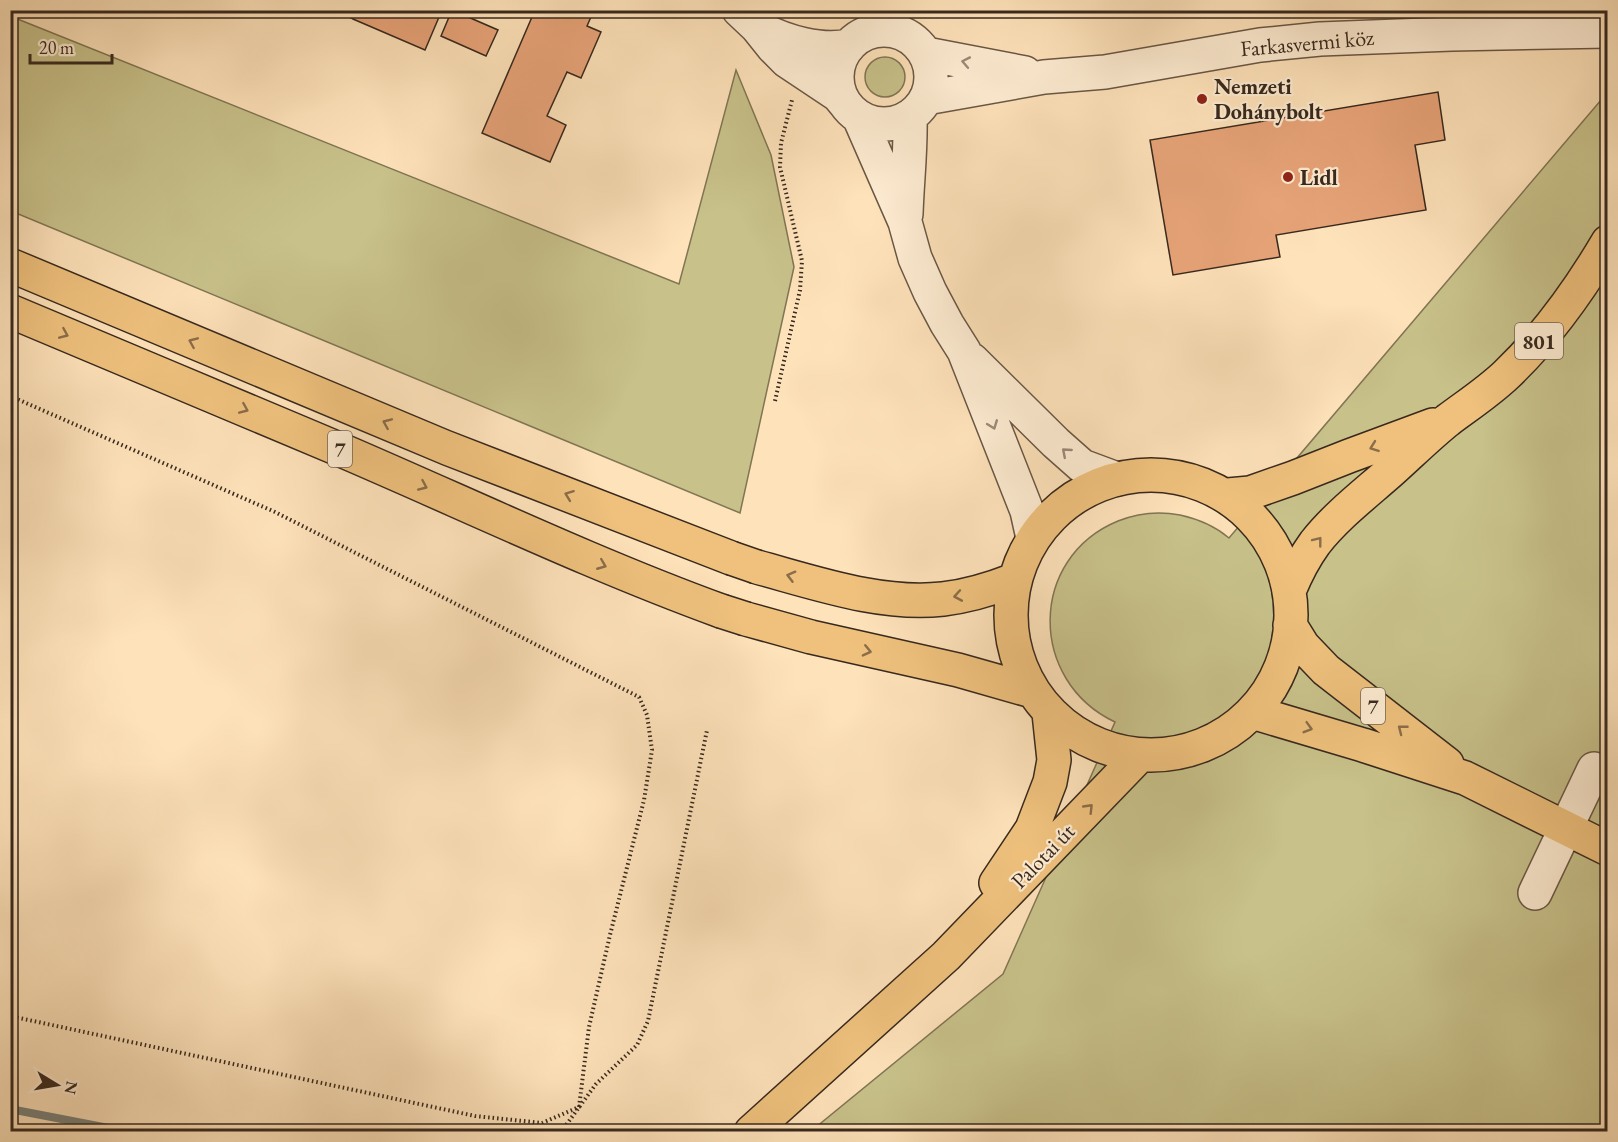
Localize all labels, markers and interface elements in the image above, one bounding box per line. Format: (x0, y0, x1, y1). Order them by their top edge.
street label: Farkasvermi köz (1239, 23, 1376, 63)
scale bar (30, 27, 112, 65)
text: 20 m (39, 36, 74, 59)
one-way arrow (961, 56, 971, 69)
place label: Nemzeti Dohánybolt (1214, 72, 1324, 126)
marker: Nemzeti Dohánybolt (1195, 92, 1209, 106)
place label: Lidl (1300, 163, 1338, 192)
marker: Lidl (1281, 170, 1295, 184)
road number: 801 (1515, 323, 1563, 359)
one-way arrow (58, 327, 69, 339)
one-way arrow (189, 337, 200, 349)
one-way arrow (238, 402, 249, 414)
one-way arrow (383, 418, 394, 430)
one-way arrow (986, 419, 998, 430)
road number: 7 (328, 431, 352, 467)
one-way arrow (1369, 439, 1380, 452)
one-way arrow (1062, 448, 1073, 459)
one-way arrow (417, 479, 428, 491)
one-way arrow (564, 489, 575, 502)
one-way arrow (1310, 536, 1321, 547)
one-way arrow (596, 558, 607, 570)
one-way arrow (786, 571, 796, 584)
one-way arrow (954, 589, 964, 602)
one-way arrow (862, 643, 872, 656)
road number: 7 (1361, 688, 1385, 724)
one-way arrow (1303, 721, 1313, 734)
one-way arrow (1398, 726, 1409, 737)
one-way arrow (1082, 805, 1093, 815)
street label: Palotai út (1005, 817, 1081, 895)
north arrow (27, 1055, 87, 1115)
text: N (60, 1079, 83, 1096)

